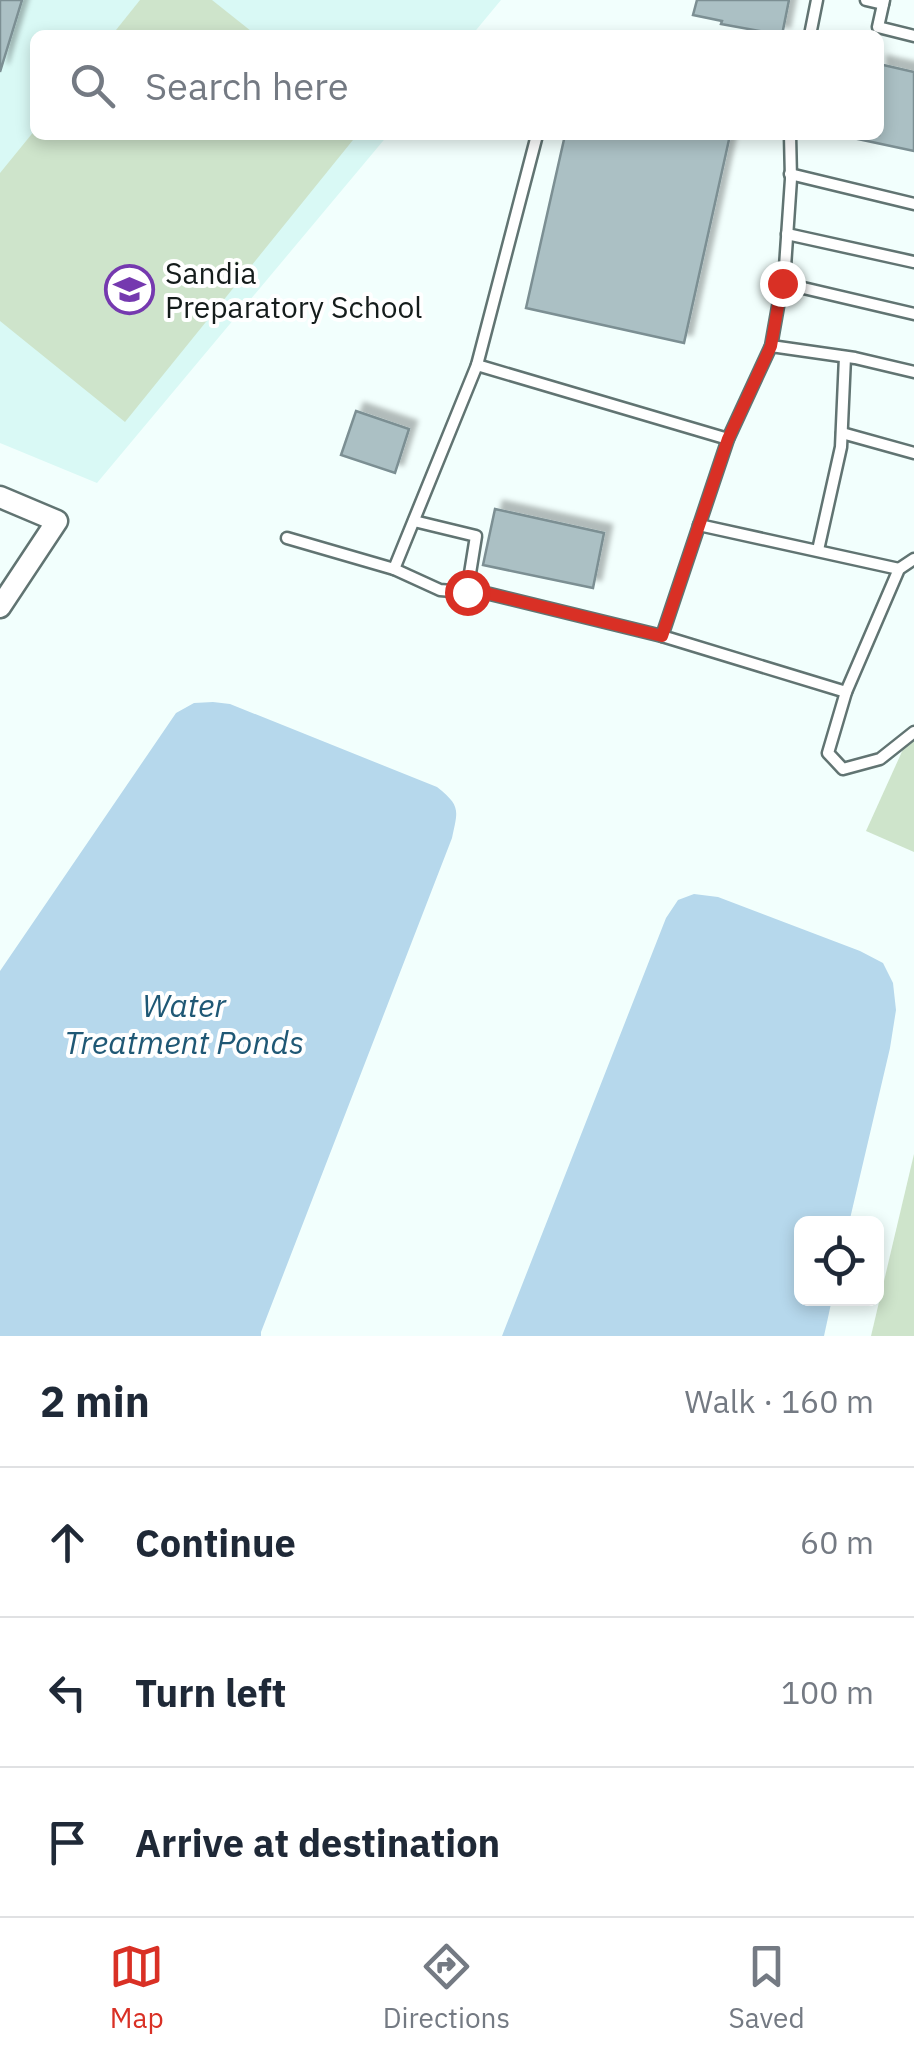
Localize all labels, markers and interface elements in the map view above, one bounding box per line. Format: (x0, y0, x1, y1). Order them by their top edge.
search box (30, 30, 884, 140)
icon: search (65, 58, 120, 113)
text: Search here (145, 61, 349, 110)
place label: Sandia Preparatory School (165, 253, 422, 326)
route end (760, 261, 806, 307)
school or university icon: Sandia Preparatory School (104, 263, 156, 315)
route start (445, 570, 491, 616)
water label: Water Treatment Ponds (64, 984, 304, 1063)
map controls (794, 1216, 884, 1306)
button: locate (794, 1216, 884, 1306)
text: 2 min (40, 1374, 150, 1429)
text: Walk · 160 m (685, 1380, 874, 1422)
icon: ahead (40, 1515, 95, 1570)
text: Continue (135, 1518, 296, 1567)
text: 60 m (800, 1521, 874, 1563)
icon: left (40, 1665, 95, 1720)
text: Turn left (135, 1668, 286, 1717)
text: 100 m (781, 1671, 874, 1713)
icon: arrive (40, 1815, 95, 1870)
text: Arrive at destination (135, 1818, 500, 1867)
tab: Map (109, 1939, 164, 2036)
tab: Directions (383, 1939, 510, 2036)
tab: Saved (729, 1939, 805, 2036)

